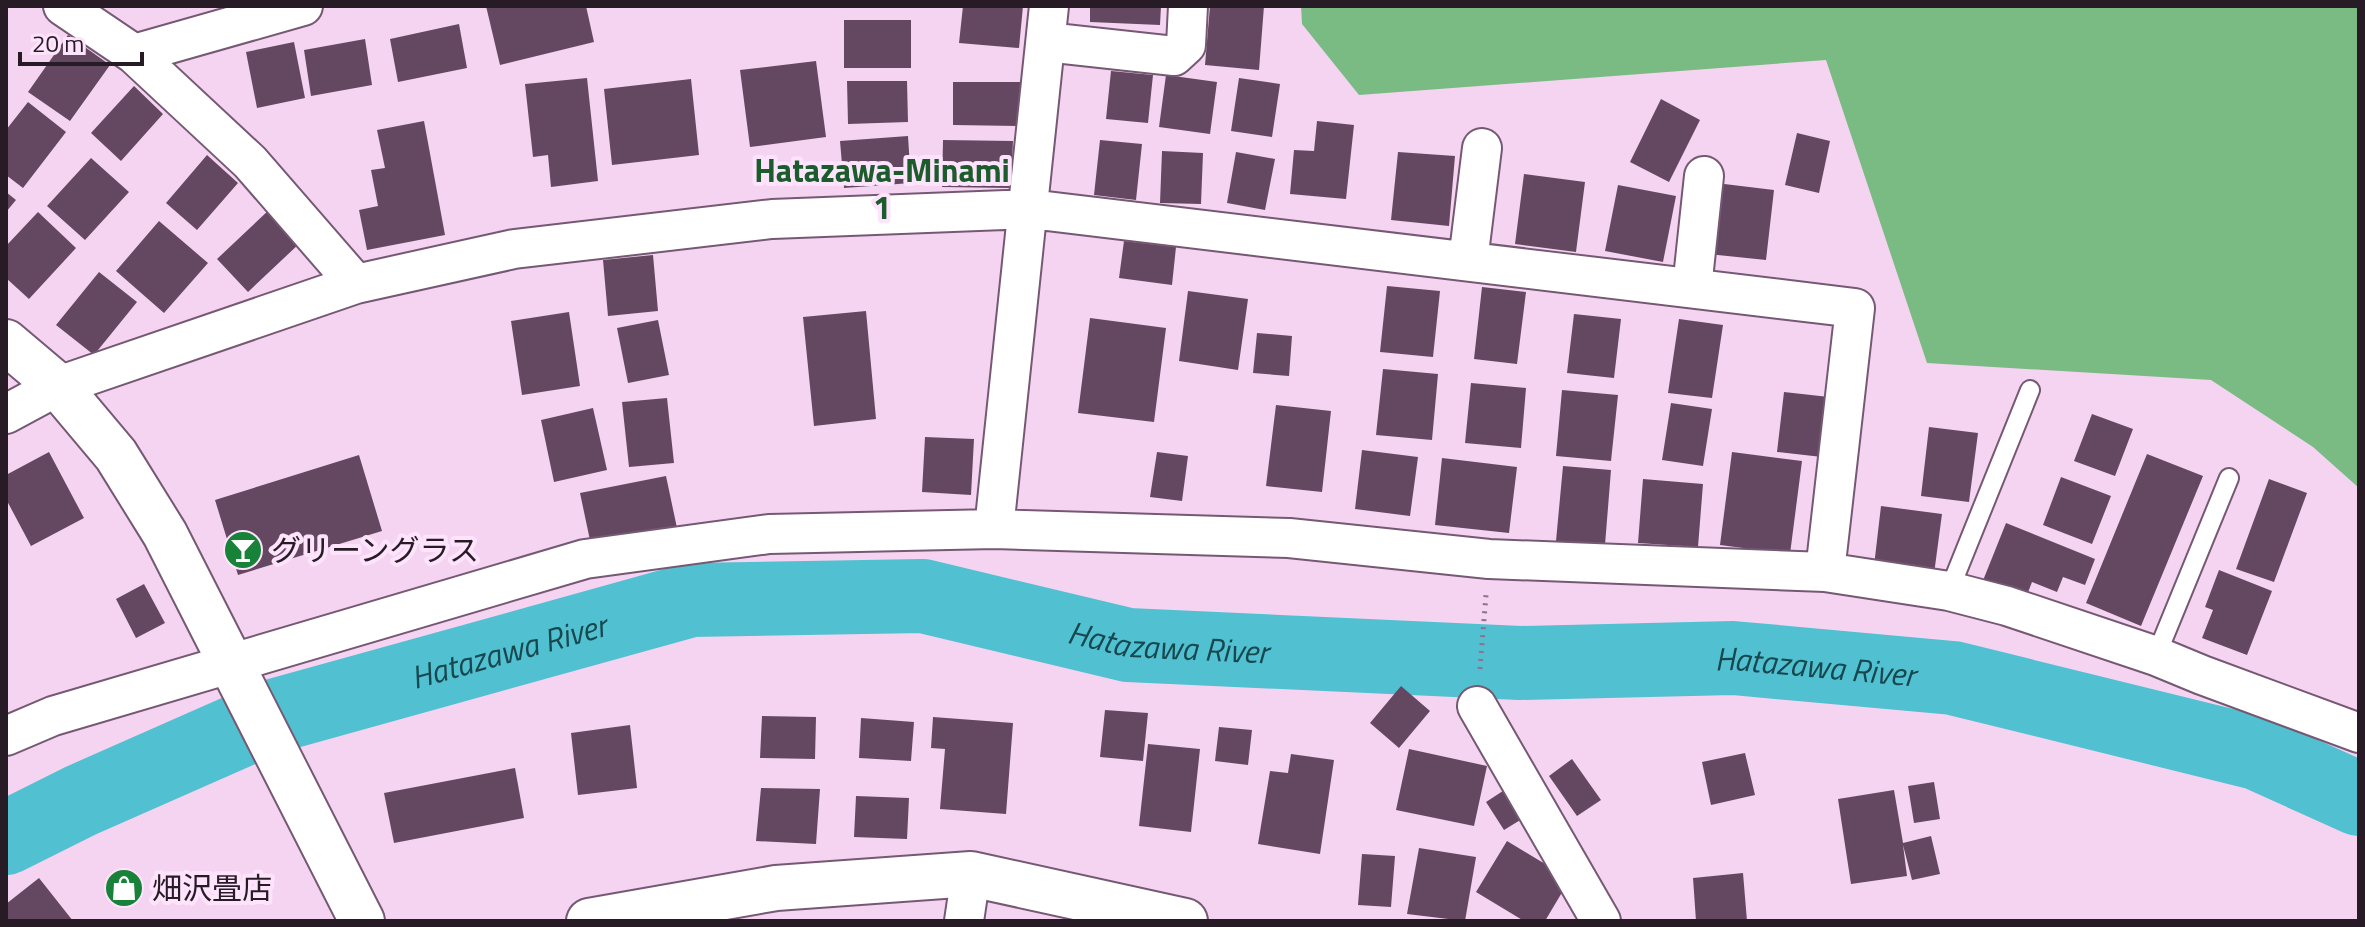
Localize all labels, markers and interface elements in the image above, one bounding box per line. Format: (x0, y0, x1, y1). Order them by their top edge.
scale bar (20, 16, 142, 66)
text: 20 m (32, 25, 84, 61)
district label: Hatazawa-Minami 1 (754, 146, 1010, 231)
place label: グリーングラス (271, 527, 479, 573)
bar icon: グリーングラス (222, 529, 264, 571)
water label: Hatazawa River (405, 600, 616, 701)
water label: Hatazawa River (1063, 608, 1273, 676)
water label: Hatazawa River (1714, 634, 1921, 699)
place label: 畑沢畳店 (152, 865, 272, 911)
shop icon: 畑沢畳店 (103, 867, 145, 909)

